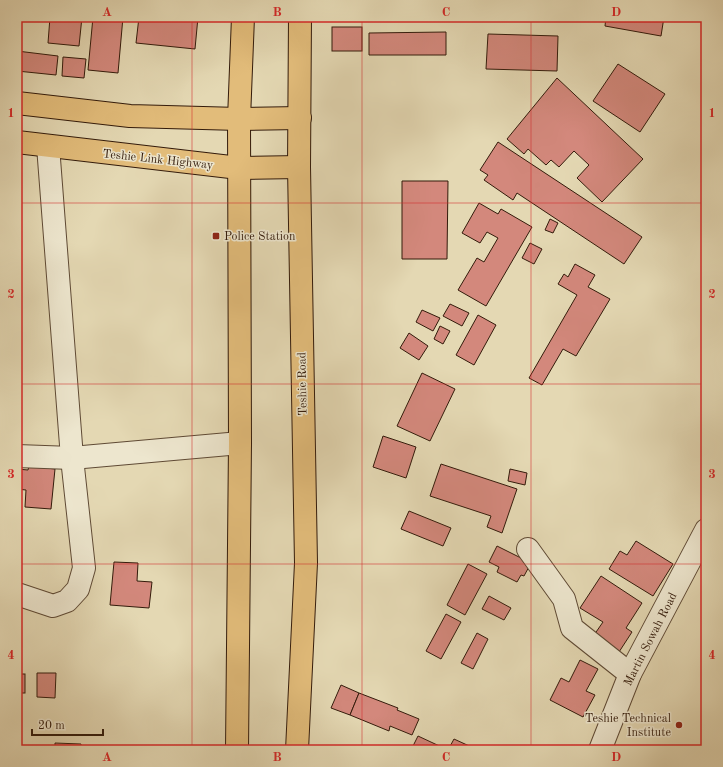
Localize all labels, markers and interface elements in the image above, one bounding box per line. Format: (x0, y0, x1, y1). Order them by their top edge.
text: A (102, 6, 112, 19)
text: B (272, 6, 282, 19)
text: C (442, 6, 450, 19)
text: D (611, 6, 621, 19)
text: 1 (7, 107, 15, 120)
text: 1 (708, 107, 716, 120)
street label: Teshie Link Highway (102, 148, 214, 172)
marker: Police Station (211, 231, 221, 241)
place label: Police Station (224, 231, 296, 243)
text: 2 (7, 288, 15, 301)
text: 2 (708, 288, 716, 301)
street label: Teshie Road (296, 352, 310, 416)
text: 3 (7, 468, 15, 481)
text: 3 (708, 468, 716, 481)
street label: Martin Sowah Road (622, 591, 680, 688)
text: 4 (7, 649, 15, 662)
text: 4 (708, 649, 716, 662)
scale bar (32, 711, 103, 737)
place label: Teshie Technical Institute (585, 713, 671, 739)
text: 20 m (38, 720, 65, 732)
marker: Teshie Technical Institute (674, 720, 684, 730)
text: A (102, 751, 112, 764)
text: B (272, 751, 282, 764)
text: C (442, 751, 450, 764)
text: D (611, 751, 621, 764)

